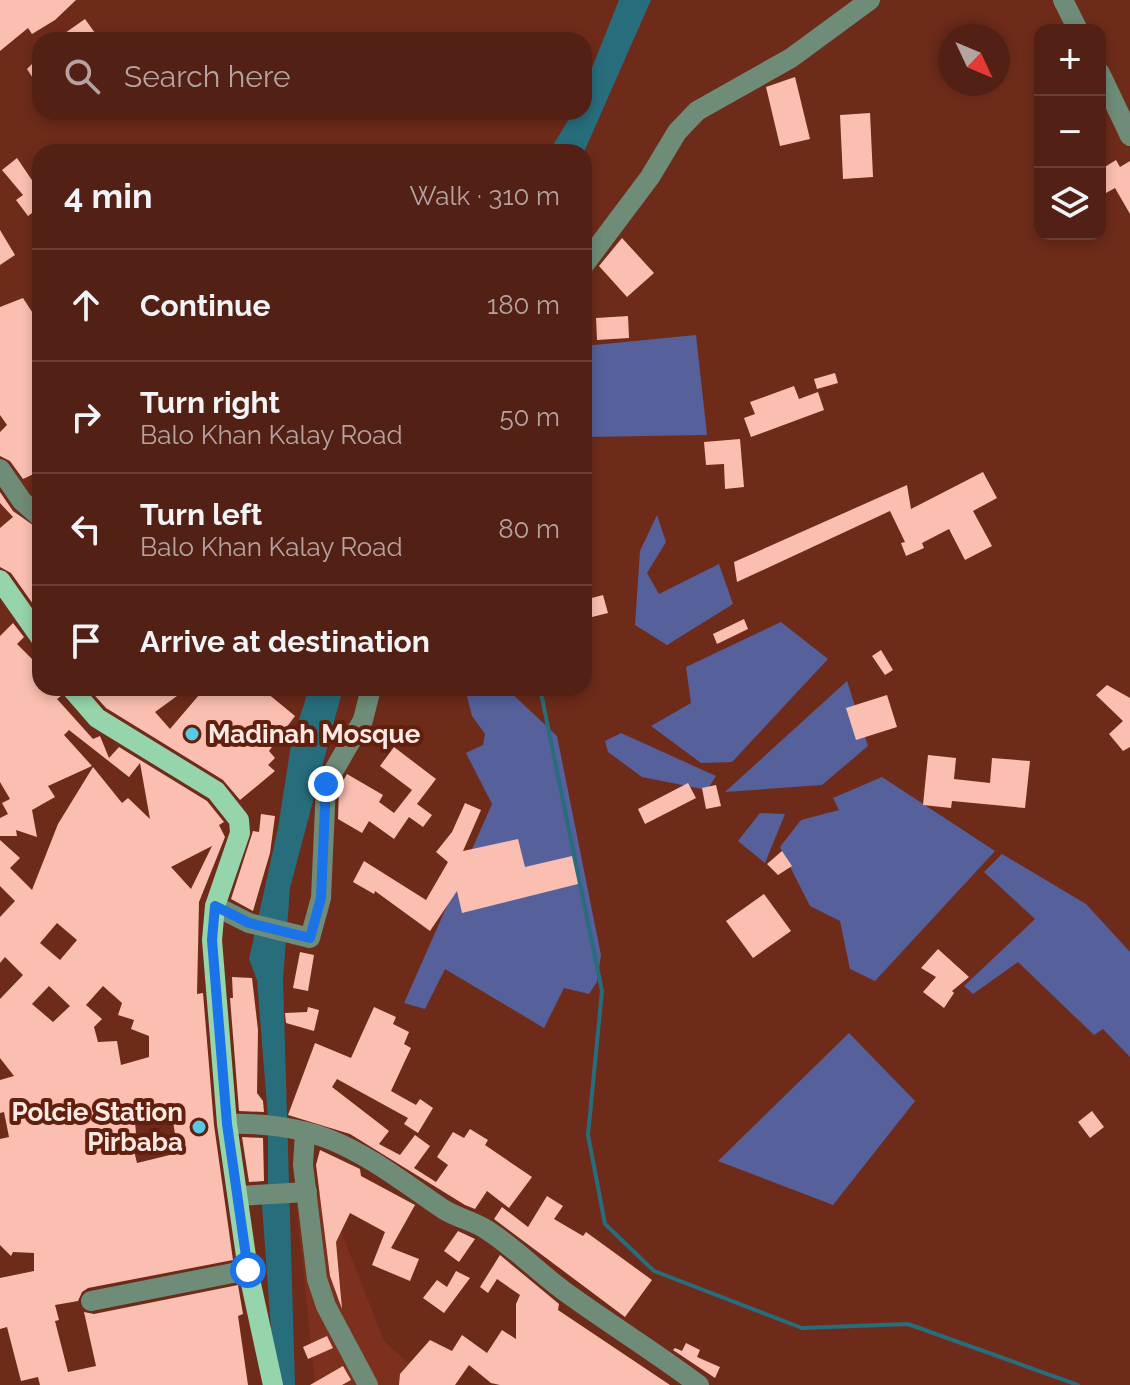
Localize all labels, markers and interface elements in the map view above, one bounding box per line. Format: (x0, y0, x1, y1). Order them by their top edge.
north arrow (938, 24, 1010, 96)
map controls (1034, 24, 1106, 240)
button: + (1034, 24, 1106, 96)
search box (32, 32, 592, 120)
icon: search (60, 54, 104, 98)
text: Search here (124, 59, 291, 94)
button: − (1034, 96, 1106, 168)
button: layers (1034, 168, 1106, 240)
text: 4 min (64, 176, 152, 216)
text: Walk · 310 m (410, 181, 560, 211)
icon: ahead (64, 283, 108, 327)
text: Continue (140, 288, 271, 323)
text: 180 m (487, 290, 560, 320)
text: Turn right (140, 385, 280, 420)
icon: right (64, 395, 108, 439)
text: 50 m (499, 402, 560, 432)
text: Balo Khan Kalay Road (140, 420, 403, 450)
text: Turn left (140, 497, 262, 532)
icon: left (64, 507, 108, 551)
text: 80 m (498, 514, 560, 544)
text: Balo Khan Kalay Road (140, 532, 403, 562)
icon: arrive (64, 619, 108, 663)
text: Arrive at destination (140, 624, 430, 659)
place label: Madinah Mosque (208, 719, 421, 749)
marker: Madinah Mosque (183, 725, 201, 743)
route end (308, 766, 344, 802)
place label: Polcie Station Pirbaba (12, 1097, 183, 1157)
marker: Polcie Station Pirbaba (190, 1118, 208, 1136)
route start (230, 1252, 266, 1288)

